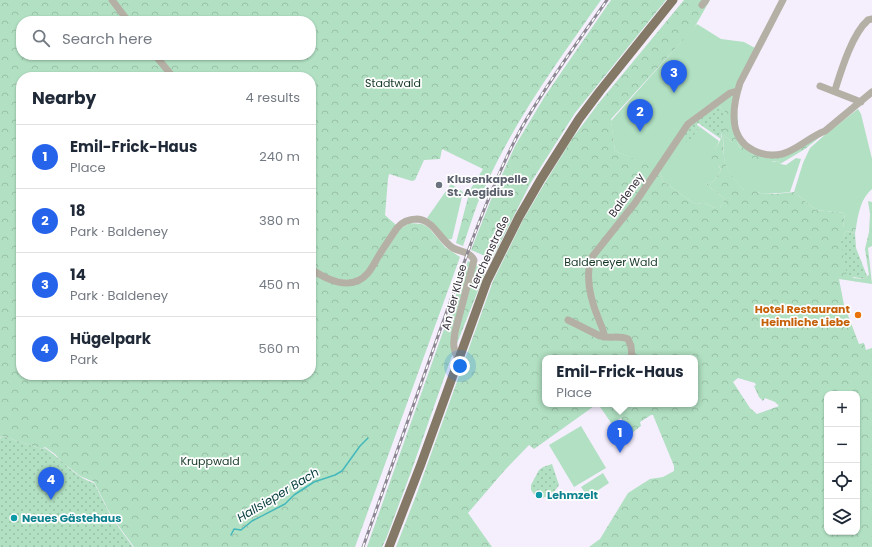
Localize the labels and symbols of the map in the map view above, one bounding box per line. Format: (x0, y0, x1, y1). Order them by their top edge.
pin: 3 (661, 60, 687, 93)
park label: Stadtwald (365, 75, 421, 91)
pin: 2 (627, 99, 653, 132)
street label: Baldeney (604, 169, 648, 220)
place label: Klusenkapelle St. Aegidius (447, 171, 528, 200)
marker: Klusenkapelle St. Aegidius (434, 180, 444, 190)
street label: Lerchenstraße (465, 213, 513, 291)
park label: Baldeneyer Wald (564, 254, 658, 270)
street label: An der Kluse (438, 262, 471, 332)
place label: Hotel Restaurant Heimliche Liebe (755, 301, 851, 330)
marker: Hotel Restaurant Heimliche Liebe (853, 310, 863, 320)
your location (450, 356, 470, 376)
pin: 1 (607, 420, 633, 453)
park label: Kruppwald (180, 453, 240, 469)
water label: Hallsieper Bach (233, 463, 322, 526)
pin: 4 (38, 467, 64, 500)
place label: Lehmzelt (547, 487, 599, 503)
marker: Lehmzelt (534, 490, 544, 500)
place label: Neues Gästehaus (22, 510, 121, 526)
marker: Neues Gästehaus (9, 513, 19, 523)

